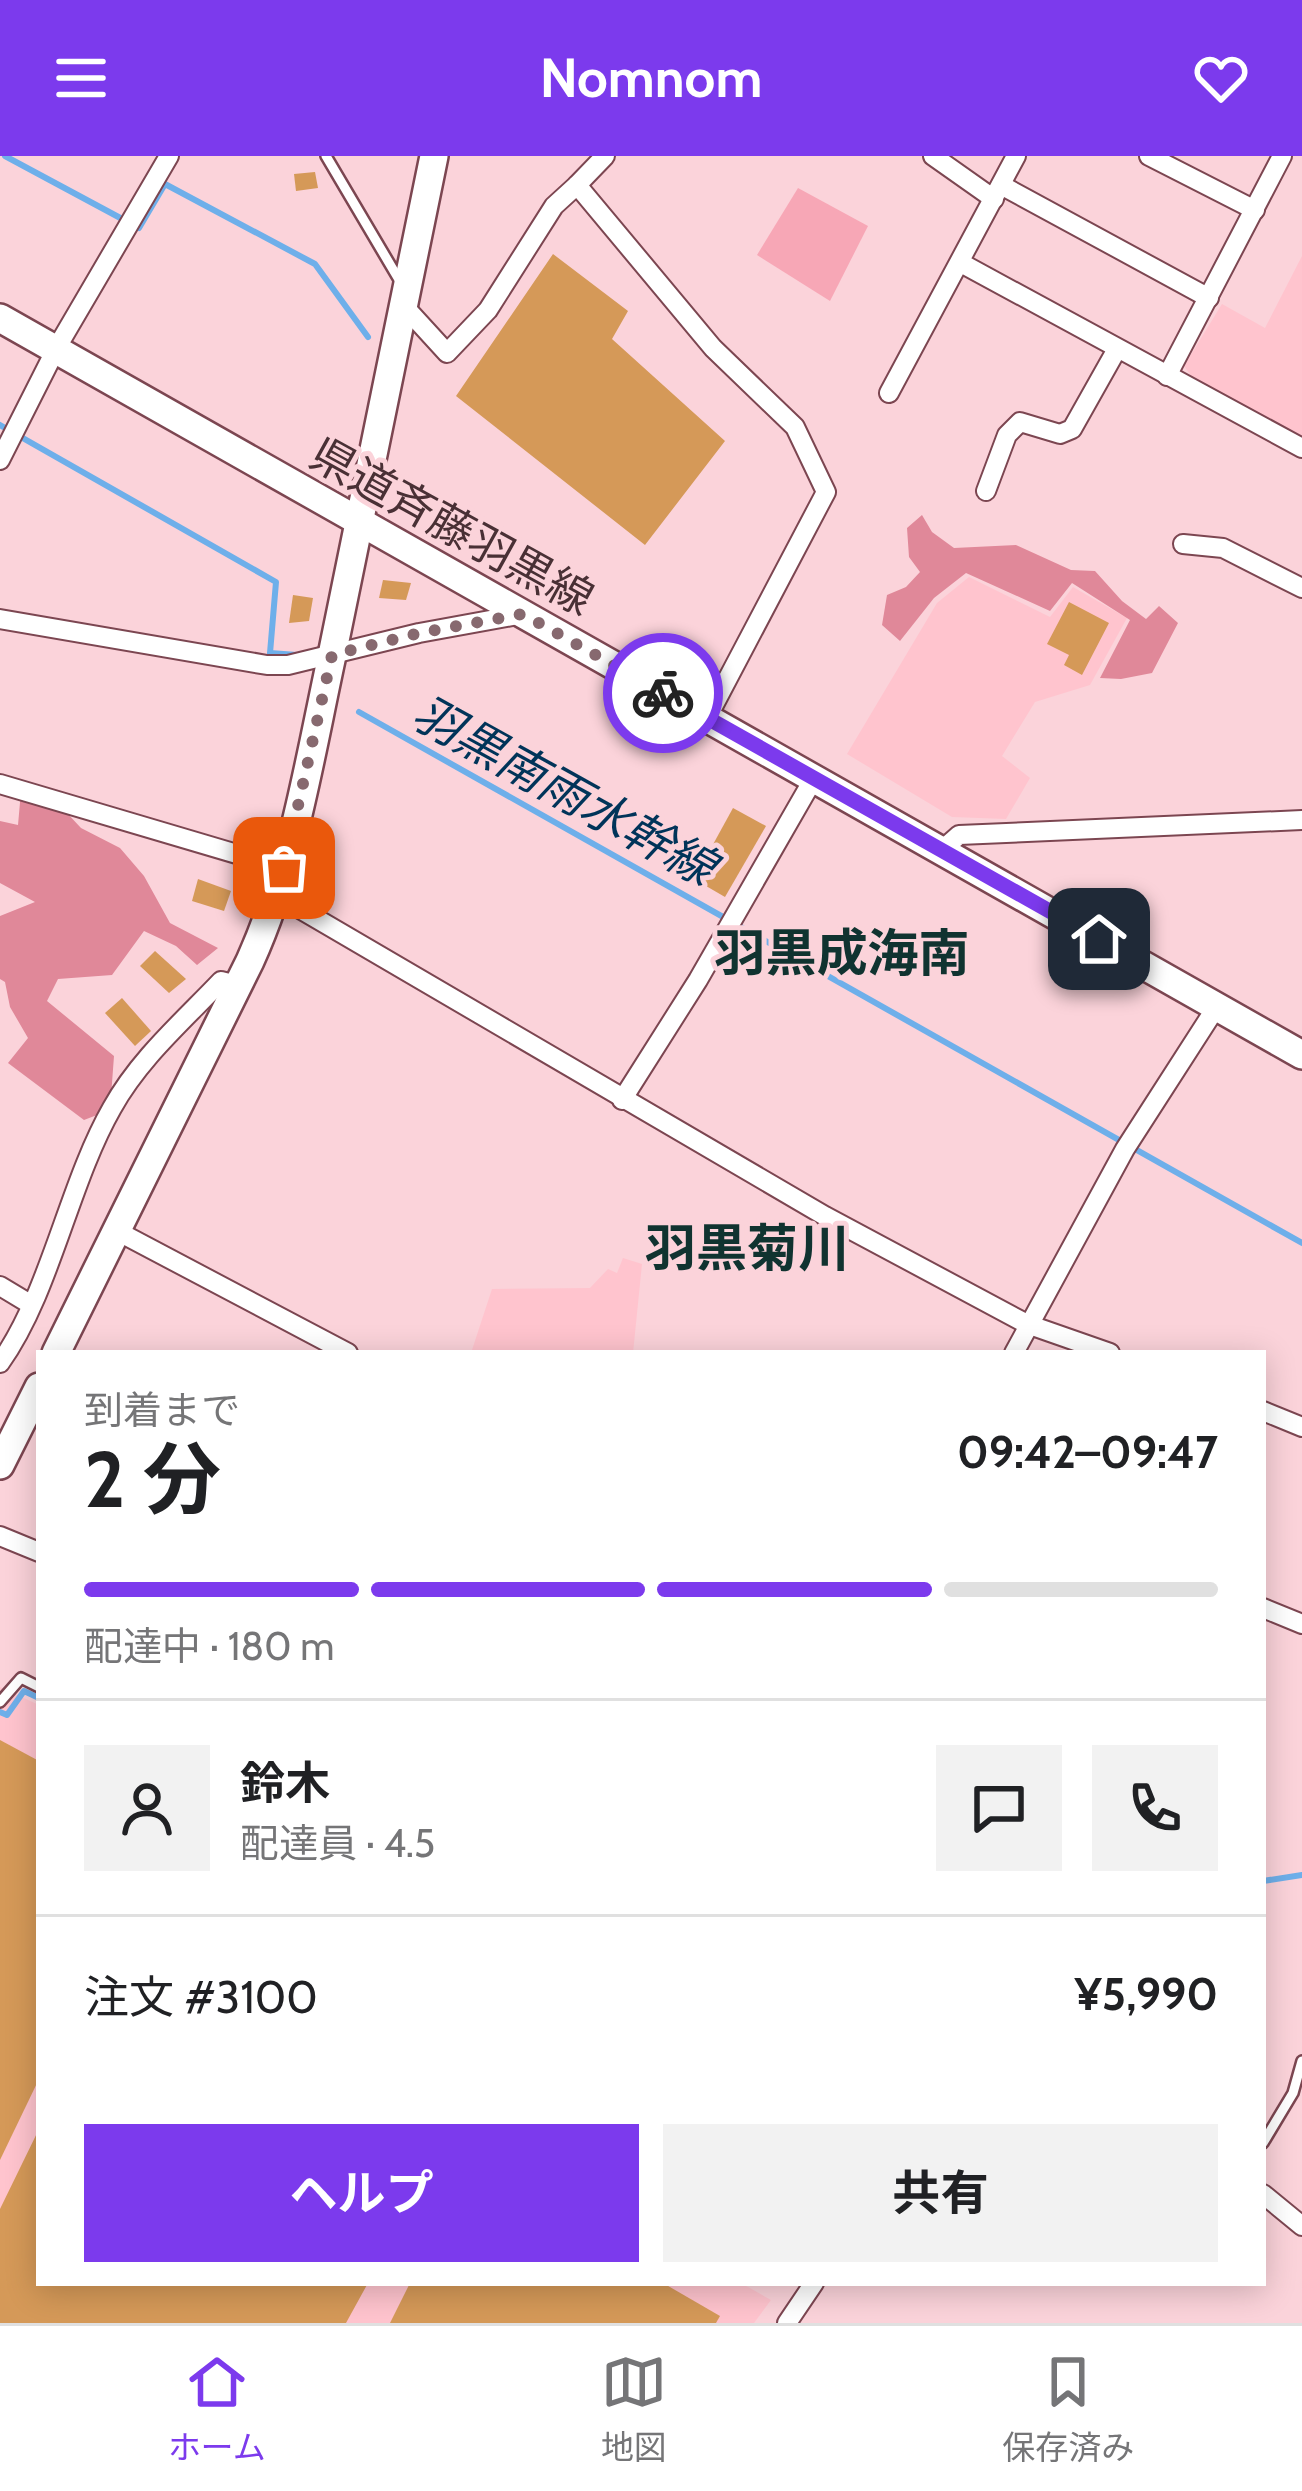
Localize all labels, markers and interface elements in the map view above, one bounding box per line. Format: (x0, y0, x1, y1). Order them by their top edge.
icon: menu (48, 45, 114, 111)
text: Nomnom (540, 45, 762, 111)
icon: heart (1188, 45, 1254, 111)
street label: 県道斉藤羽黒線 (301, 426, 603, 626)
courier (603, 633, 723, 753)
icon: bike (630, 660, 696, 726)
water label: 羽黒南雨水幹線 (403, 683, 729, 899)
pin (233, 817, 335, 919)
icon: bag (251, 835, 317, 901)
pin (1048, 888, 1150, 990)
icon: home (1066, 906, 1132, 972)
district label: 羽黒成海南 (714, 922, 970, 984)
district label: 羽黒菊川 (645, 1217, 849, 1279)
text: 到着まで (84, 1386, 240, 1434)
text: 09:42–09:47 (957, 1425, 1218, 1479)
text: 2 分 (84, 1432, 221, 1527)
text: 配達中 · 180 m (84, 1622, 334, 1670)
button: person (84, 1745, 210, 1871)
button: chat (936, 1745, 1062, 1871)
button: phone (1092, 1745, 1218, 1871)
text: 鈴木 (240, 1756, 330, 1810)
text: 配達員 · 4.5 (240, 1819, 435, 1867)
text: ¥5,990 (1075, 1967, 1218, 2021)
text: 注文 #3100 (84, 1970, 318, 2024)
button: ヘルプ (84, 2124, 639, 2262)
button: 共有 (663, 2124, 1218, 2262)
tab: ホーム (168, 2349, 266, 2469)
tab: 地図 (601, 2349, 667, 2469)
tab: 保存済み (1002, 2349, 1134, 2469)

